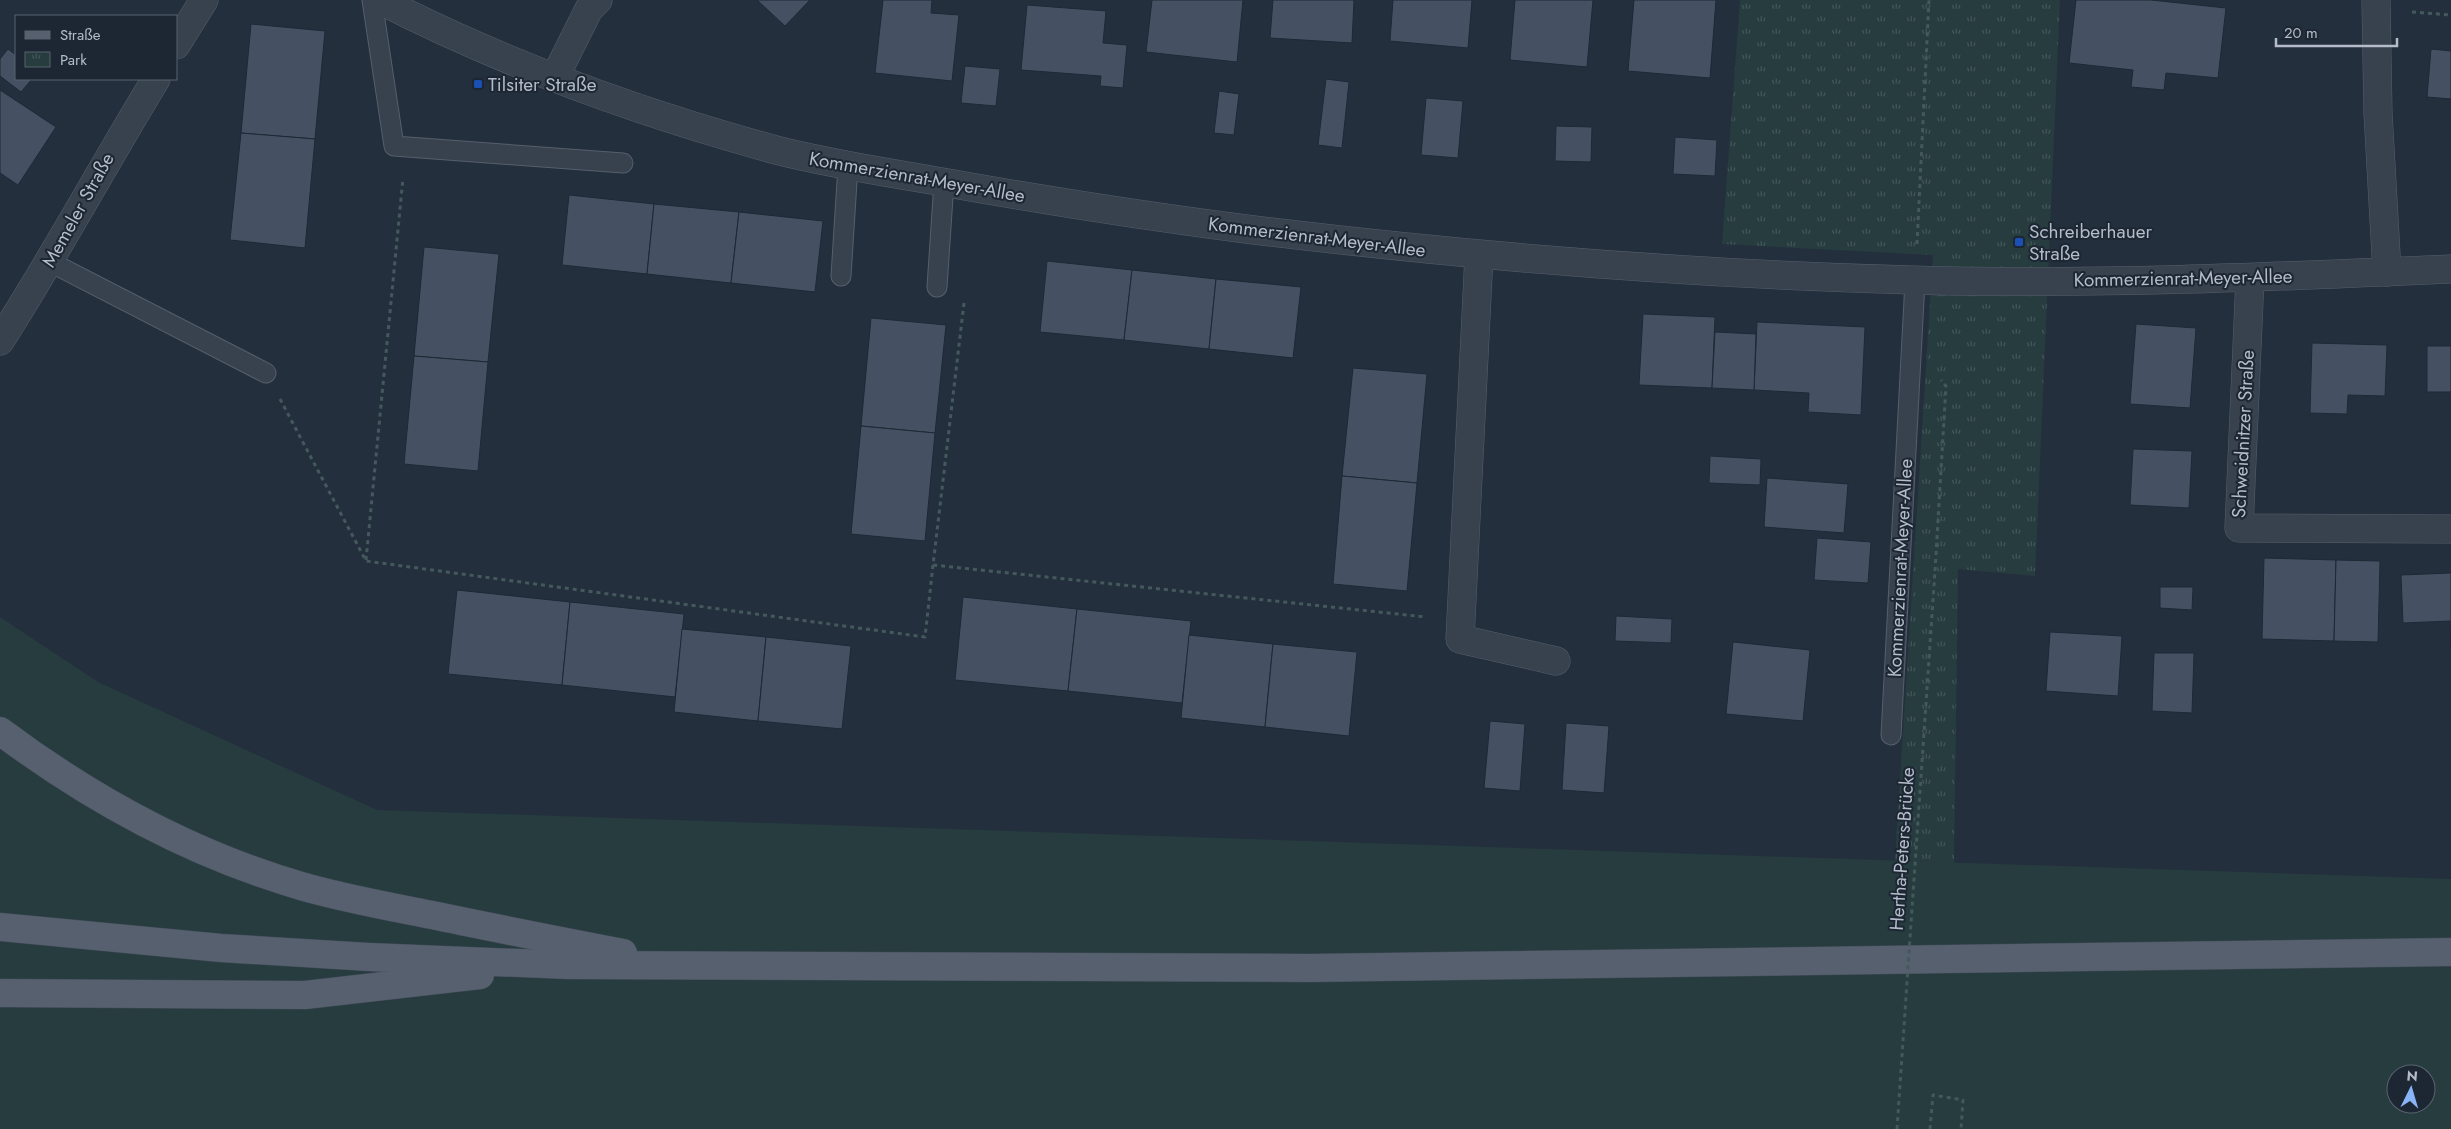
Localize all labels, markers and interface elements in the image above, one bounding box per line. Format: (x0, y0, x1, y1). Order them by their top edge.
legend (15, 15, 178, 80)
scale bar (2276, 15, 2397, 47)
text: 20 m (2284, 22, 2318, 44)
text: Straße (60, 24, 101, 46)
text: Park (60, 49, 87, 71)
place label: Tilsiter Straße (488, 71, 597, 98)
marker: Tilsiter Straße (472, 78, 484, 90)
street label: Kommerzienrat-Meyer-Allee (807, 145, 1027, 209)
street label: Memeler Straße (35, 148, 121, 272)
street label: Kommerzienrat-Meyer-Allee (1207, 210, 1427, 264)
place label: Schreiberhauer Straße (2029, 218, 2152, 267)
marker: Schreiberhauer Straße (2013, 236, 2025, 248)
street label: Kommerzienrat-Meyer-Allee (2073, 263, 2293, 293)
street label: Schweidnitzer Straße (2225, 349, 2261, 519)
street label: Kommerzienrat-Meyer-Allee (1881, 458, 1919, 678)
street label: Hertha-Peters-Brücke (1883, 766, 1921, 932)
north arrow (2386, 1064, 2436, 1114)
text: N (2406, 1066, 2419, 1086)

